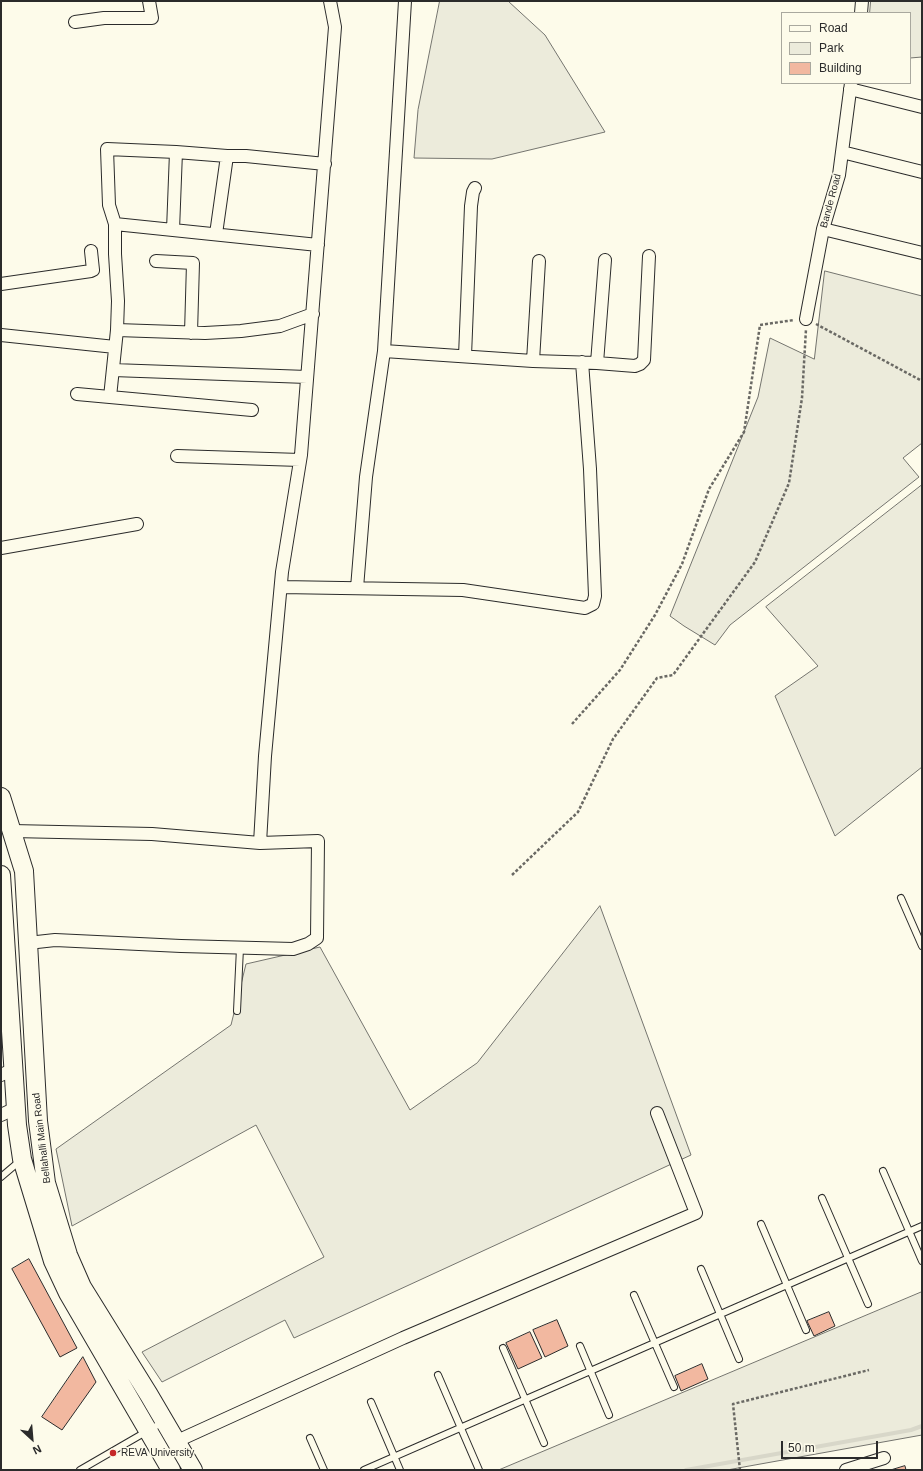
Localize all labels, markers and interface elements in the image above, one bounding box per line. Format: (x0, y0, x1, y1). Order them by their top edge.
legend (781, 12, 911, 84)
text: Road (819, 21, 848, 35)
text: Park (819, 41, 844, 55)
text: Building (819, 61, 862, 75)
street label: Bande Road (818, 173, 844, 229)
street label: Bellahalli Main Road (30, 1092, 54, 1184)
north arrow (12, 1419, 52, 1459)
scale bar (783, 1433, 880, 1459)
text: 50 m (788, 1441, 815, 1455)
text: N (31, 1443, 43, 1457)
place label: REVA University (121, 1447, 194, 1459)
marker: REVA University (108, 1448, 118, 1458)

